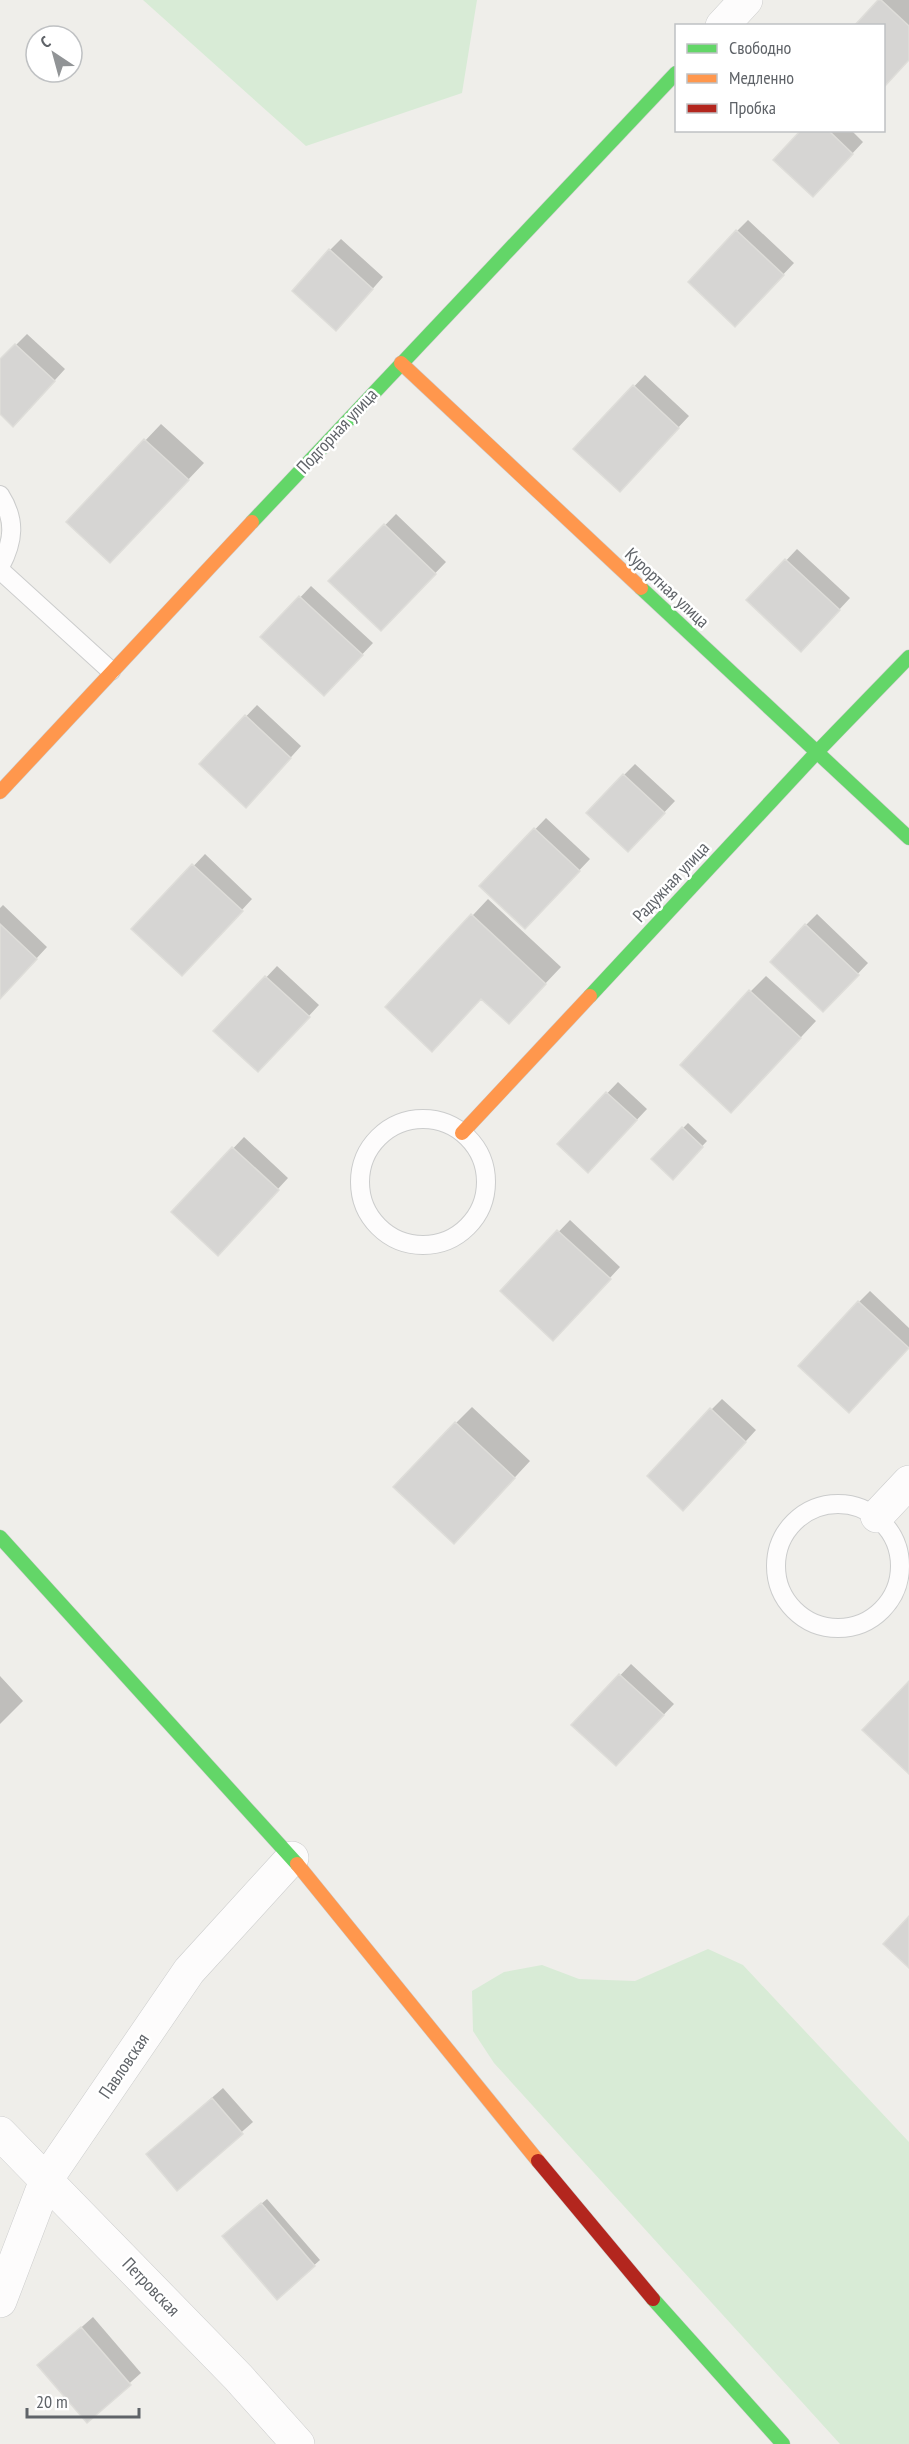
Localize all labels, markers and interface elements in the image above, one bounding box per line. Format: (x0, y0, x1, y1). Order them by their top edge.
north arrow (24, 24, 84, 84)
legend (675, 24, 885, 132)
text: С (36, 31, 55, 52)
text: Свободно (729, 36, 792, 59)
text: Медленно (729, 66, 794, 89)
text: Пробка (729, 96, 776, 119)
street label: Подгорная улица (291, 383, 382, 478)
street label: Курортная улица (620, 543, 714, 633)
street label: Радужная улица (628, 837, 714, 927)
street label: Павловская (93, 2029, 154, 2103)
street label: Петровская (118, 2252, 185, 2321)
scale bar (27, 2381, 140, 2419)
text: 20 m (36, 2390, 68, 2413)

